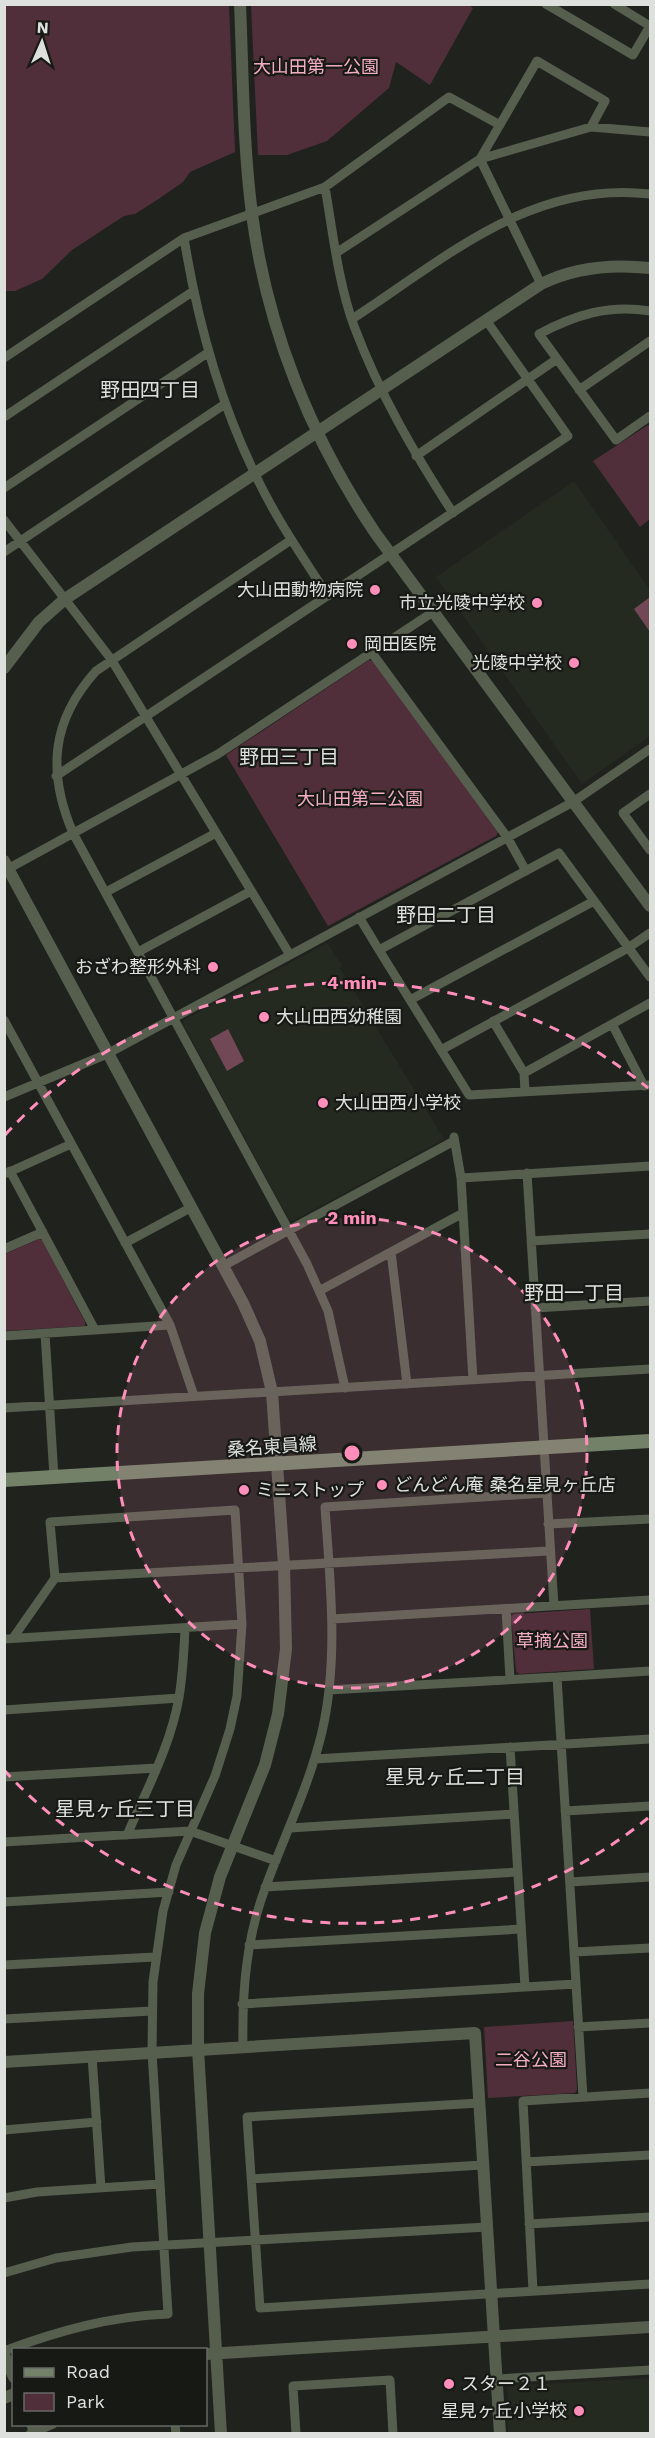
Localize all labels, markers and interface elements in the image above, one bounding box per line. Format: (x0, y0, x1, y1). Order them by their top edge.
north arrow (12, 12, 72, 72)
text: N (36, 18, 49, 37)
park label: 大山田第一公園 (253, 56, 379, 77)
district label: 野田四丁目 (100, 378, 200, 402)
place label: 大山田動物病院 (237, 579, 363, 600)
marker: 大山田動物病院 (368, 583, 382, 597)
place label: 市立光陵中学校 (399, 592, 525, 613)
marker: 市立光陵中学校 (530, 596, 544, 610)
place label: 岡田医院 (364, 633, 436, 654)
marker: 岡田医院 (345, 637, 359, 651)
place label: 光陵中学校 (472, 652, 562, 673)
marker: 光陵中学校 (567, 656, 581, 670)
district label: 野田三丁目 (239, 745, 339, 769)
park label: 大山田第二公園 (297, 788, 423, 809)
district label: 野田二丁目 (396, 903, 496, 927)
place label: おざわ整形外科 (75, 956, 201, 977)
marker: おざわ整形外科 (206, 960, 220, 974)
text: 4 min (327, 972, 377, 993)
place label: 大山田西幼稚園 (276, 1006, 402, 1027)
marker: 大山田西幼稚園 (257, 1010, 271, 1024)
place label: 大山田西小学校 (335, 1092, 461, 1113)
marker: 大山田西小学校 (316, 1096, 330, 1110)
text: 2 min (327, 1207, 377, 1228)
district label: 野田一丁目 (524, 1281, 624, 1305)
street label: 桑名東員線 (226, 1433, 318, 1460)
centre of rings (342, 1443, 362, 1463)
place label: どんどん庵 桑名星見ヶ丘店 (394, 1474, 616, 1495)
marker: どんどん庵 桑名星見ヶ丘店 (375, 1478, 389, 1492)
place label: ミニストップ (256, 1479, 364, 1500)
marker: ミニストップ (237, 1483, 251, 1497)
park label: 草摘公園 (516, 1630, 588, 1651)
district label: 星見ヶ丘二丁目 (385, 1765, 525, 1789)
district label: 星見ヶ丘三丁目 (55, 1797, 195, 1821)
park label: 二谷公園 (495, 2049, 567, 2070)
legend (12, 2348, 207, 2426)
text: Road (66, 2361, 110, 2382)
place label: スター２１ (461, 2373, 551, 2394)
marker: スター２１ (442, 2377, 456, 2391)
text: Park (66, 2391, 105, 2412)
place label: 星見ヶ丘小学校 (441, 2400, 567, 2421)
marker: 星見ヶ丘小学校 (572, 2404, 586, 2418)

